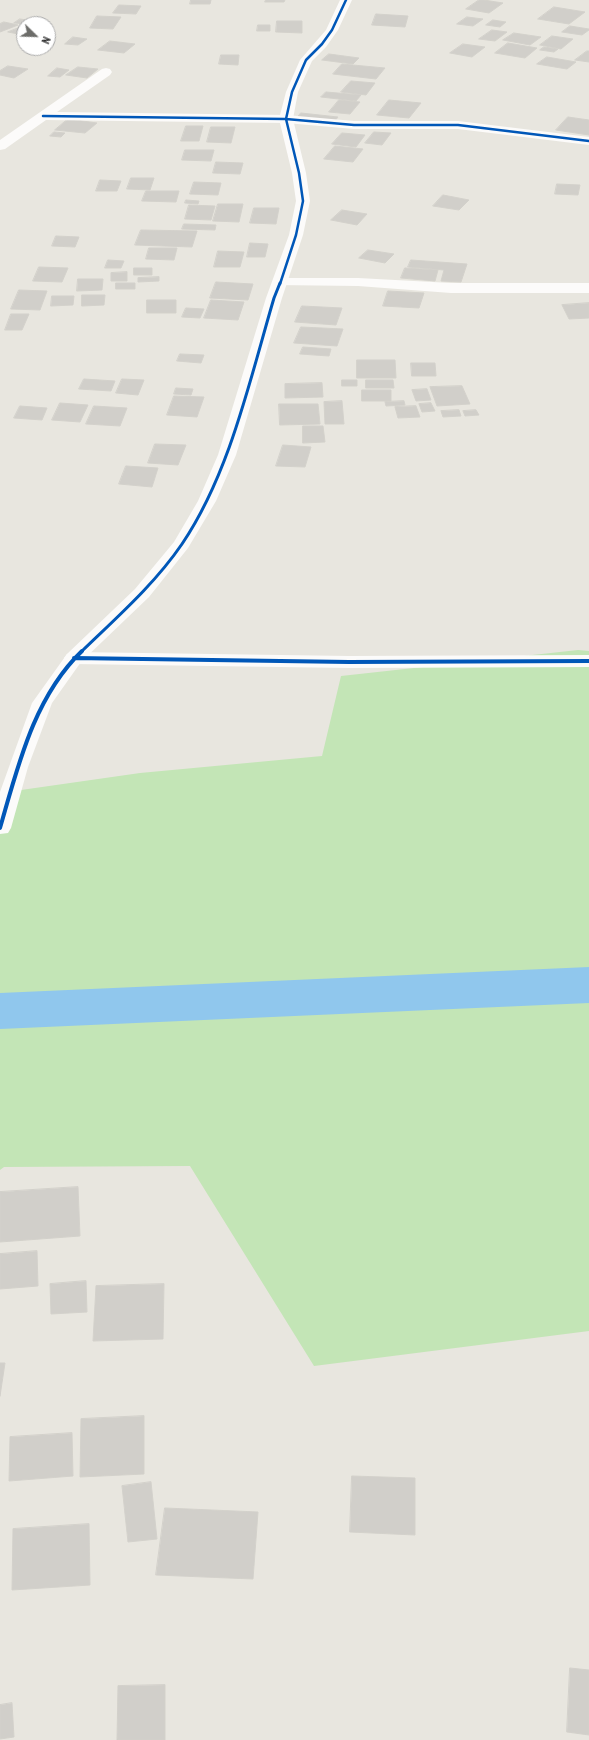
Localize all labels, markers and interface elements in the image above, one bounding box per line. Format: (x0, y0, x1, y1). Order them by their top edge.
north arrow (16, 16, 56, 56)
text: N (38, 35, 54, 46)

